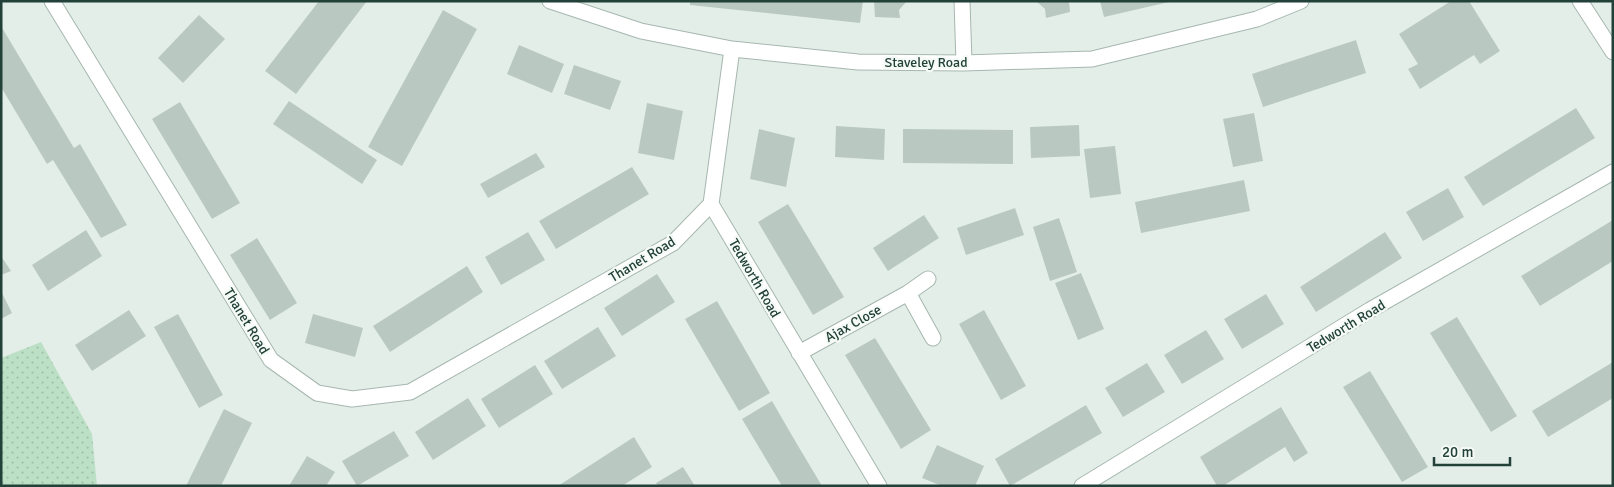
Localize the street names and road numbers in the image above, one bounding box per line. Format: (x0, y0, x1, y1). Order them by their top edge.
street label: Staveley Road (884, 54, 968, 71)
street label: Thanet Road (606, 233, 678, 286)
street label: Tedworth Road (725, 236, 784, 321)
street label: Thanet Road (220, 285, 273, 357)
street label: Tedworth Road (1304, 296, 1389, 356)
street label: Ajax Close (822, 301, 884, 346)

